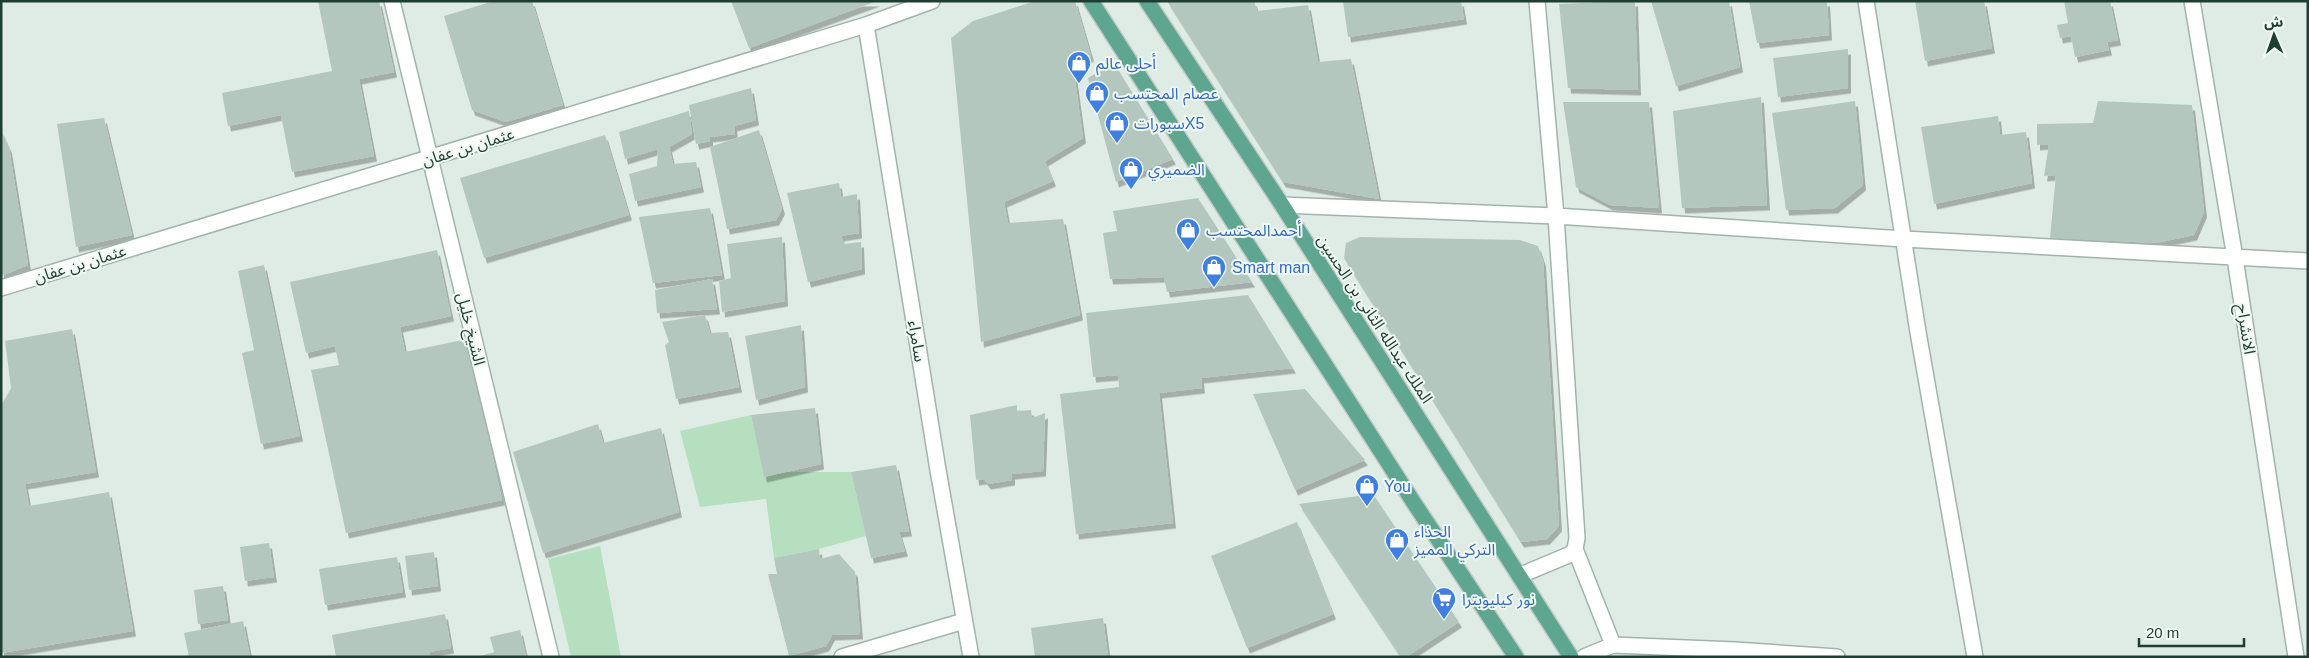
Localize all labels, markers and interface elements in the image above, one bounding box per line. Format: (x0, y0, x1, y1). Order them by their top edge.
north arrow (2249, 10, 2299, 60)
text: ش (2264, 14, 2283, 30)
shop icon: أحلى عالم (1066, 50, 1092, 84)
place label: أحلى عالم (1096, 53, 1156, 76)
shop icon: عصام المحتسب (1084, 80, 1110, 114)
place label: عصام المحتسب (1114, 85, 1219, 106)
shop icon: سبوراتX5 (1104, 110, 1130, 144)
place label: سبوراتX5 (1134, 115, 1204, 133)
street label: عثمان بن عفان (420, 125, 516, 170)
shop icon: الضميري (1118, 156, 1144, 190)
place label: الضميري (1148, 161, 1205, 181)
shop icon: أحمدالمحتسب (1175, 217, 1201, 251)
place label: أحمدالمحتسب (1206, 220, 1301, 239)
street label: الملك عبدالله الثاني بن الحسين (1311, 232, 1436, 408)
street label: عثمان بن عفان (32, 242, 128, 287)
shop icon: Smart man (1201, 254, 1227, 288)
place label: Smart man (1232, 259, 1310, 276)
street label: الشيخ خليل (450, 291, 488, 368)
street label: الانشراح (2230, 302, 2258, 356)
street label: سامراء (904, 319, 929, 363)
shop icon: You (1354, 473, 1380, 507)
place label: You (1384, 478, 1411, 495)
place label: الحذاء التركي المميز (1413, 523, 1495, 561)
shop icon: الحذاء التركي المميز (1384, 527, 1410, 561)
supermarket icon: نور كيليوبترا (1431, 586, 1457, 620)
place label: نور كيليوبترا (1462, 591, 1535, 609)
scale bar (2139, 616, 2244, 648)
text: 20 m (2146, 624, 2179, 641)

